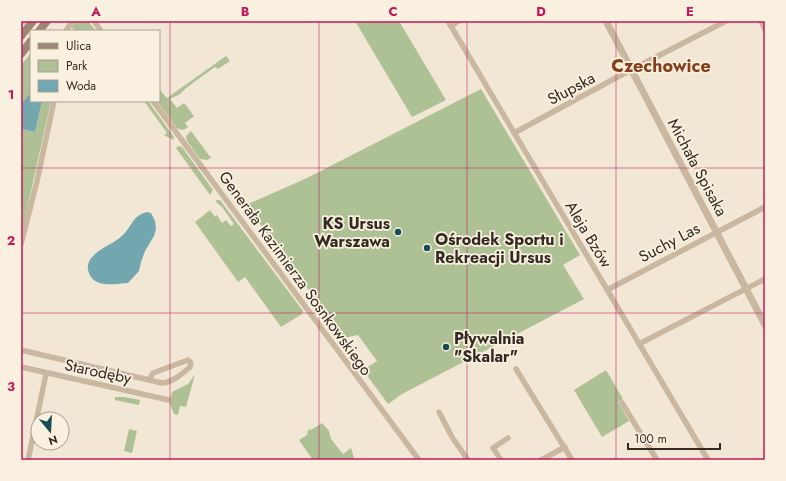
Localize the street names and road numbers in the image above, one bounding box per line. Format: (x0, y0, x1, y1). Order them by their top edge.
street label: Słupska (543, 66, 599, 111)
street label: Michała Spisaka (662, 114, 733, 220)
street label: Generała Kazimierza Sosnkowskiego (213, 166, 378, 381)
street label: Aleja Bzów (560, 196, 618, 272)
street label: Suchy Las (635, 217, 704, 268)
street label: Starodęby (62, 353, 134, 390)

